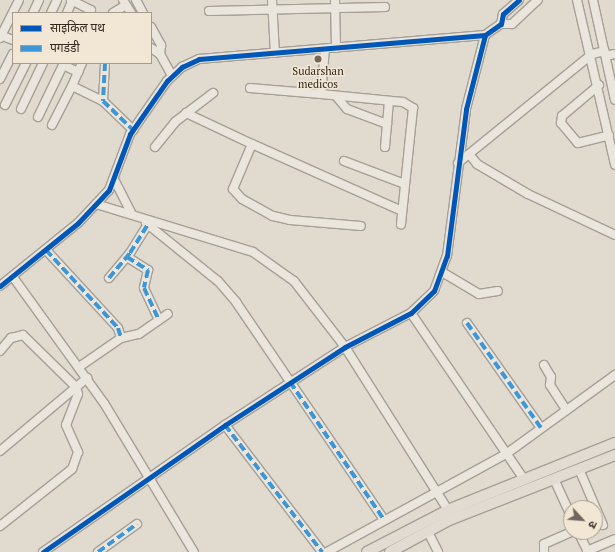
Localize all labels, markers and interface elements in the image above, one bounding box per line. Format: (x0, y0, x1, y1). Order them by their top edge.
legend (12, 12, 152, 64)
text: साइकिल पथ (50, 20, 105, 35)
text: पगडंडी (50, 40, 80, 55)
marker: Sudarshan medicos (313, 54, 323, 64)
place label: Sudarshan medicos (292, 65, 344, 91)
north arrow (563, 500, 603, 540)
text: उ (585, 519, 601, 531)

